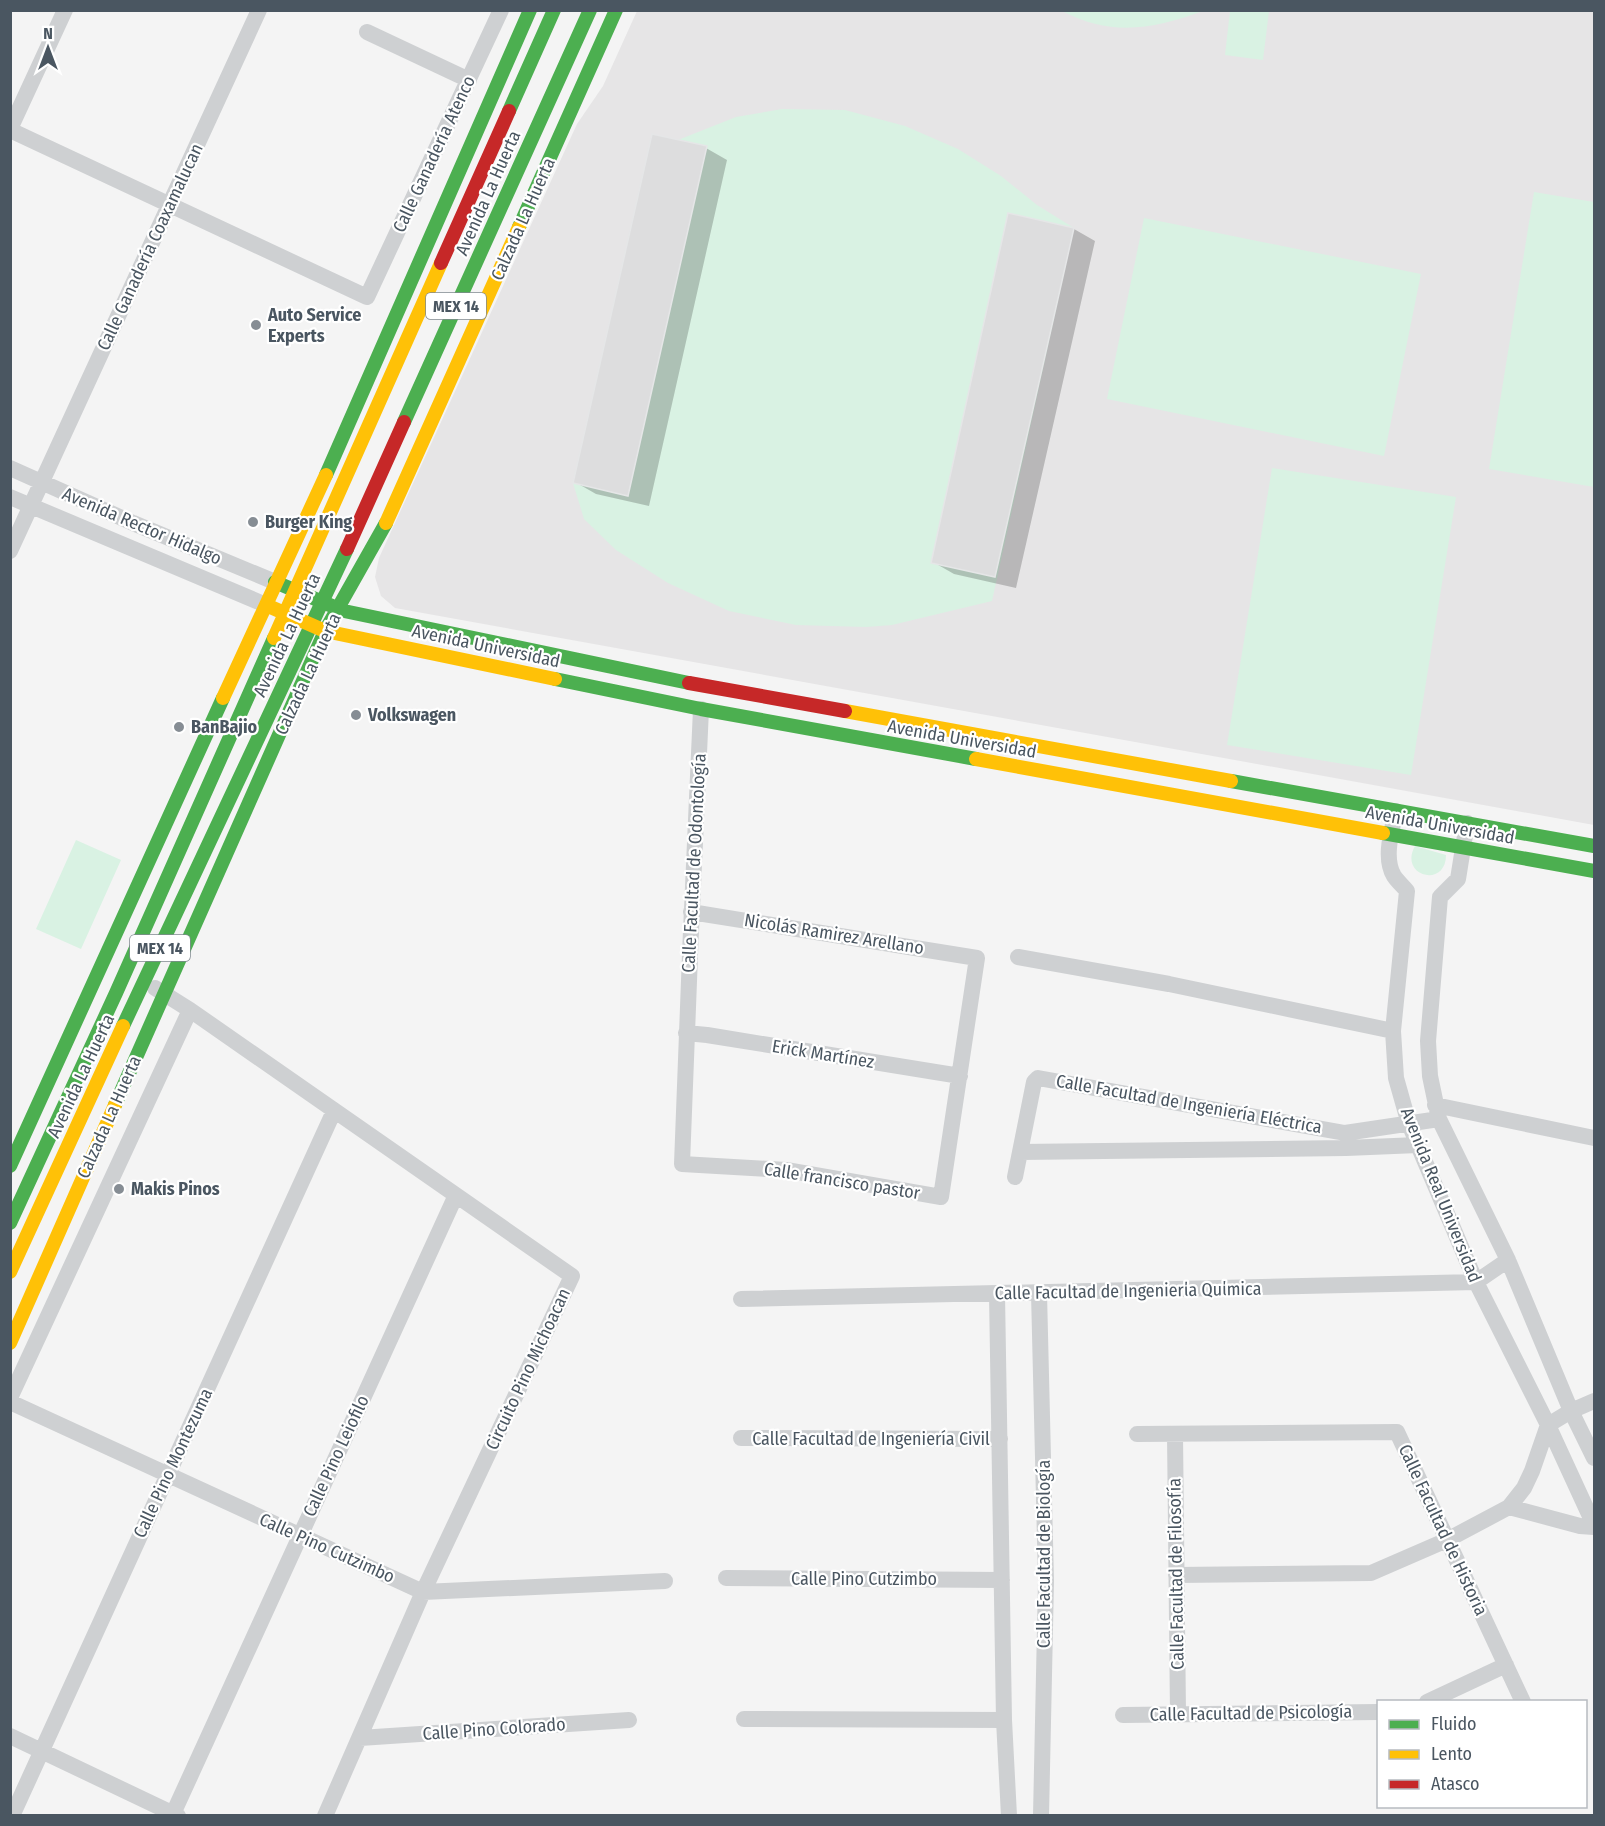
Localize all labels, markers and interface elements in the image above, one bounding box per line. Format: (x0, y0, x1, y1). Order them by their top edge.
north arrow (18, 18, 78, 78)
text: N (43, 24, 53, 43)
street label: Calle Ganadería Atenco (388, 72, 480, 236)
street label: Avenida La Huerta (451, 127, 525, 259)
street label: Calle Ganadería Coaxamalucan (92, 140, 208, 354)
street label: Calzada La Huerta (486, 154, 560, 284)
road number: MEX 14 (426, 293, 486, 319)
place label: Auto Service Experts (267, 304, 361, 347)
marker: Auto Service Experts (249, 318, 263, 332)
street label: Avenida Rector Hidalgo (59, 482, 225, 570)
place label: Burger King (265, 511, 352, 533)
marker: Burger King (246, 515, 260, 529)
street label: Avenida La Huerta (249, 569, 325, 700)
street label: Calzada La Huerta (270, 609, 346, 738)
street label: Avenida Universidad (410, 620, 562, 672)
place label: Volkswagen (367, 704, 456, 726)
marker: Volkswagen (349, 708, 363, 722)
street label: Avenida Universidad (886, 715, 1038, 763)
place label: BanBajio (191, 716, 258, 738)
marker: BanBajio (172, 720, 186, 734)
street label: Calle Facultad de Odontología (677, 753, 711, 973)
street label: Avenida Universidad (1364, 801, 1516, 849)
street label: Nicolás Ramirez Arellano (743, 909, 925, 959)
road number: MEX 14 (130, 935, 190, 961)
street label: Avenida La Huerta (43, 1010, 119, 1141)
street label: Erick Martínez (770, 1035, 876, 1073)
street label: Calzada La Huerta (72, 1052, 146, 1182)
street label: Calle Facultad de Ingeniería Eléctrica (1054, 1070, 1324, 1138)
street label: Avenida Real Universidad (1396, 1104, 1486, 1286)
street label: Calle francisco pastor (762, 1158, 922, 1204)
place label: Makis Pinos (131, 1178, 220, 1200)
marker: Makis Pinos (112, 1182, 126, 1196)
street label: Calle Facultad de Ingenierίa Quίmica (994, 1278, 1262, 1304)
street label: Circuito Pino Michoacan (481, 1285, 575, 1453)
street label: Calle Pino Montezuma (129, 1385, 217, 1541)
street label: Calle Pino Leiofilo (298, 1392, 374, 1520)
street label: Calle Facultad de Ingeniería Civil (752, 1428, 990, 1450)
street label: Calle Facultad de Historia (1394, 1441, 1492, 1619)
street label: Calle Facultad de Biología (1033, 1460, 1055, 1648)
street label: Calle Facultad de Filosofía (1163, 1478, 1189, 1670)
street label: Calle Pino Cutzimbo (256, 1508, 398, 1588)
street label: Calle Pino Cutzimbo (791, 1568, 937, 1590)
street label: Calle Facultad de Psicología (1149, 1700, 1353, 1726)
legend (1377, 1700, 1587, 1808)
street label: Calle Pino Colorado (422, 1713, 566, 1745)
text: Fluido (1431, 1713, 1477, 1735)
text: Lento (1431, 1743, 1472, 1765)
text: Atasco (1431, 1773, 1479, 1795)

